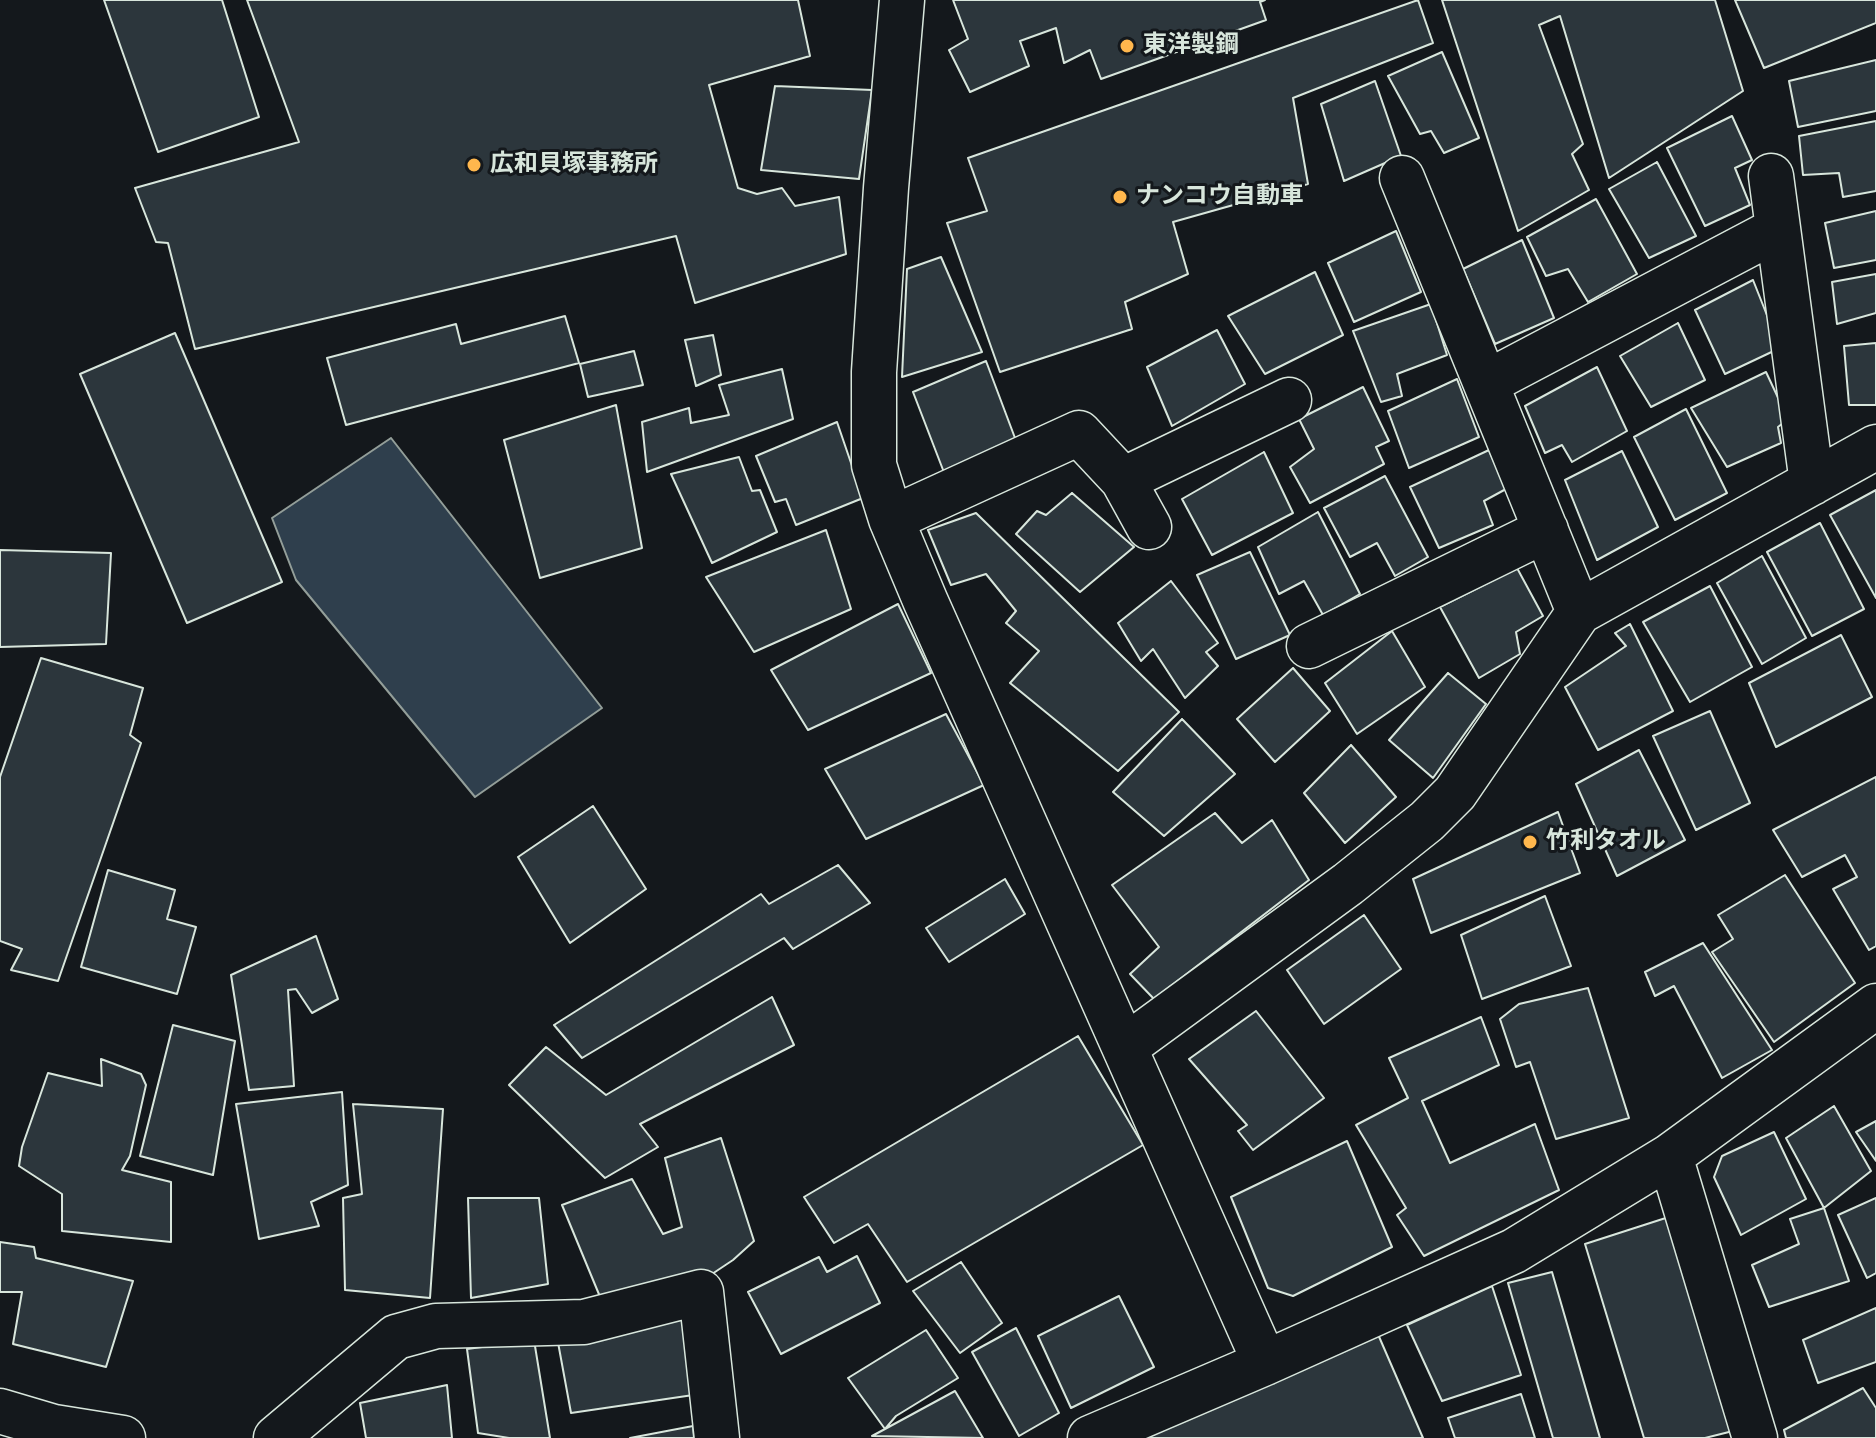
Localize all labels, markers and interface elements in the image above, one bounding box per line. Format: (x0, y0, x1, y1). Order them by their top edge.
place label: 東洋製鋼 (1143, 32, 1239, 60)
marker: 東洋製鋼 (1118, 37, 1136, 55)
place label: 広和貝塚事務所 (490, 151, 658, 179)
marker: 広和貝塚事務所 (465, 156, 483, 174)
place label: ナンコウ自動車 (1136, 183, 1304, 211)
marker: ナンコウ自動車 (1111, 188, 1129, 206)
place label: 竹利タオル (1546, 828, 1666, 856)
marker: 竹利タオル (1521, 833, 1539, 851)

